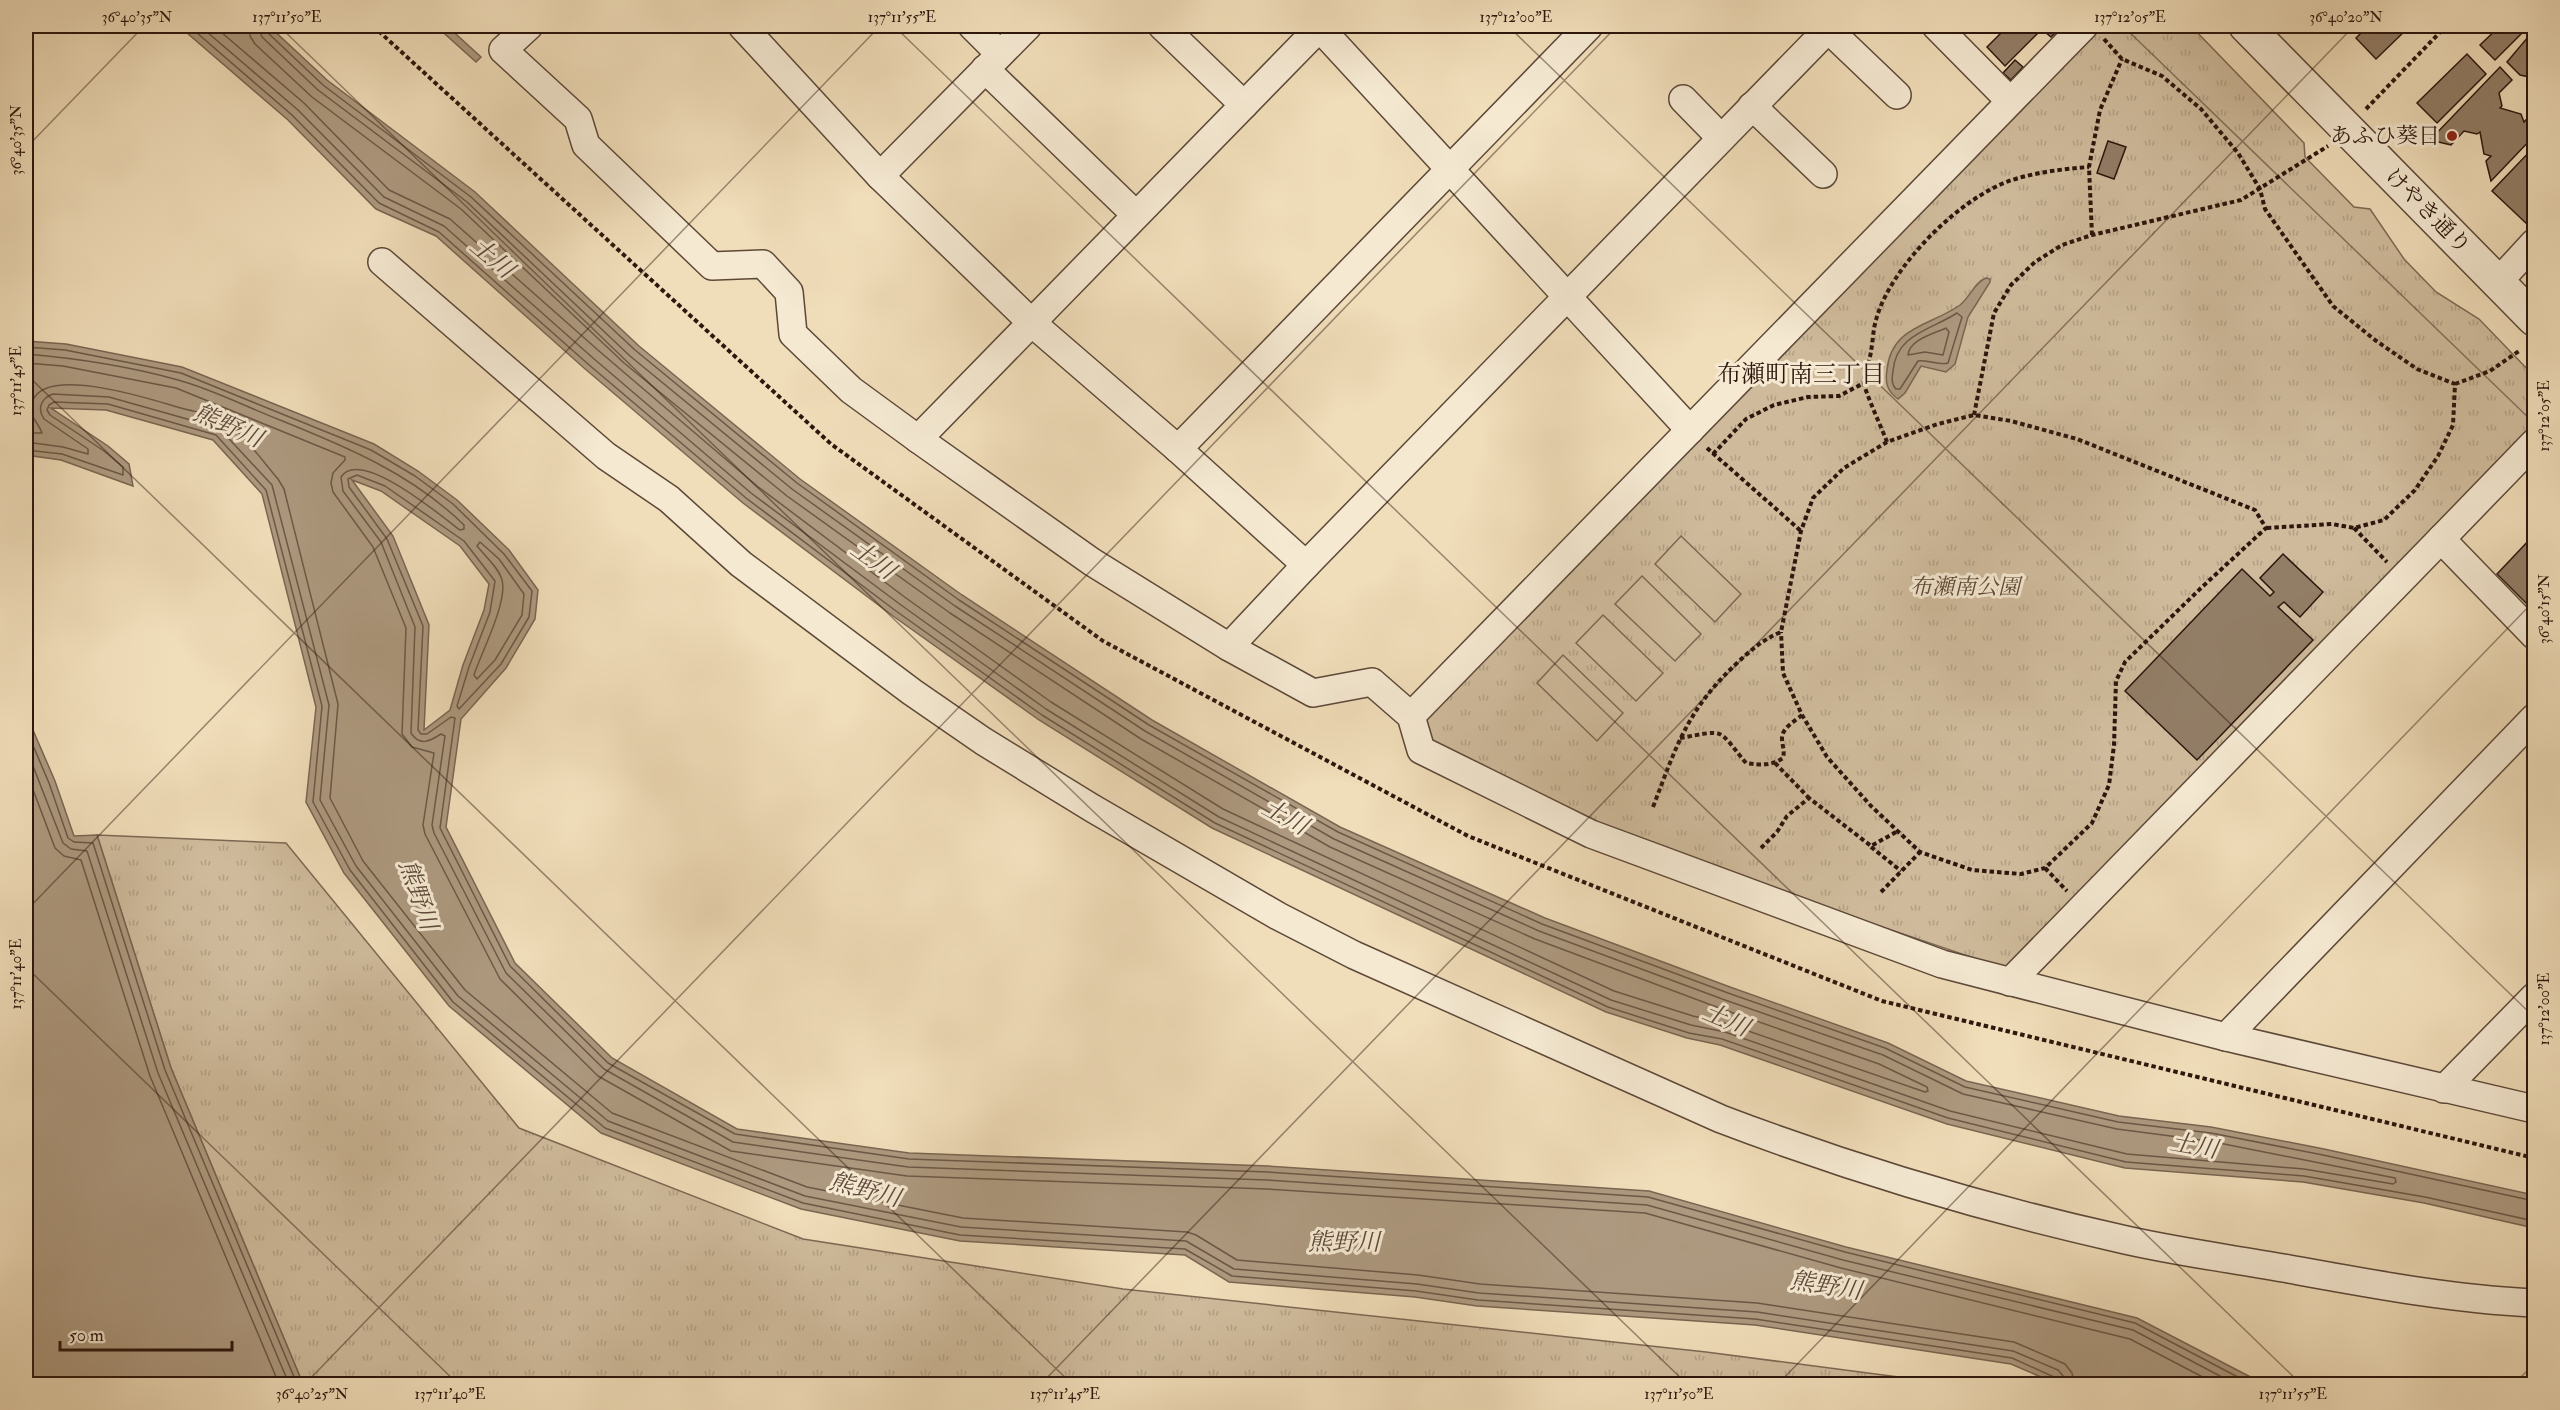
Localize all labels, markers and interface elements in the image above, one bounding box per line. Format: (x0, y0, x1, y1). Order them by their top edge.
text: 36°40'35"N (102, 8, 173, 27)
text: 137°11'50"E (252, 8, 322, 27)
text: 137°11'55"E (868, 8, 936, 27)
text: 137°12'00"E (1480, 8, 1553, 27)
text: 137°12'05"E (2094, 8, 2166, 27)
text: 36°40'20"N (2309, 8, 2383, 27)
text: 36°40'35"N (7, 104, 26, 175)
place label: あふひ葵日 (2330, 122, 2440, 150)
marker: あふひ葵日 (2445, 129, 2459, 143)
street label: けやき通り (2379, 162, 2477, 260)
water label: 土川 (464, 231, 523, 287)
text: 137°11'45"E (7, 346, 26, 416)
district label: 布瀬町南三丁目 (1717, 359, 1885, 390)
text: 137°12'05"E (2535, 380, 2554, 452)
water label: 熊野川 (189, 397, 270, 456)
water label: 土川 (844, 533, 904, 588)
park label: 布瀬南公園 (1910, 573, 2023, 601)
text: 36°40'15"N (2535, 573, 2554, 644)
water label: 土川 (1256, 792, 1316, 844)
water label: 熊野川 (392, 856, 445, 937)
text: 137°11'40"E (7, 938, 26, 1009)
text: 137°12'00"E (2535, 972, 2554, 1045)
water label: 土川 (1698, 996, 1757, 1045)
water label: 土川 (2168, 1127, 2223, 1166)
water label: 熊野川 (826, 1166, 907, 1215)
water label: 熊野川 (1308, 1227, 1383, 1258)
water label: 熊野川 (1788, 1265, 1867, 1307)
scale bar (60, 1314, 232, 1352)
text: 50 m (69, 1324, 104, 1347)
text: 36°40'25"N (276, 1385, 349, 1404)
text: 137°11'40"E (415, 1385, 486, 1404)
text: 137°11'45"E (1030, 1385, 1100, 1404)
text: 137°11'50"E (1644, 1385, 1714, 1404)
text: 137°11'55"E (2259, 1385, 2327, 1404)

